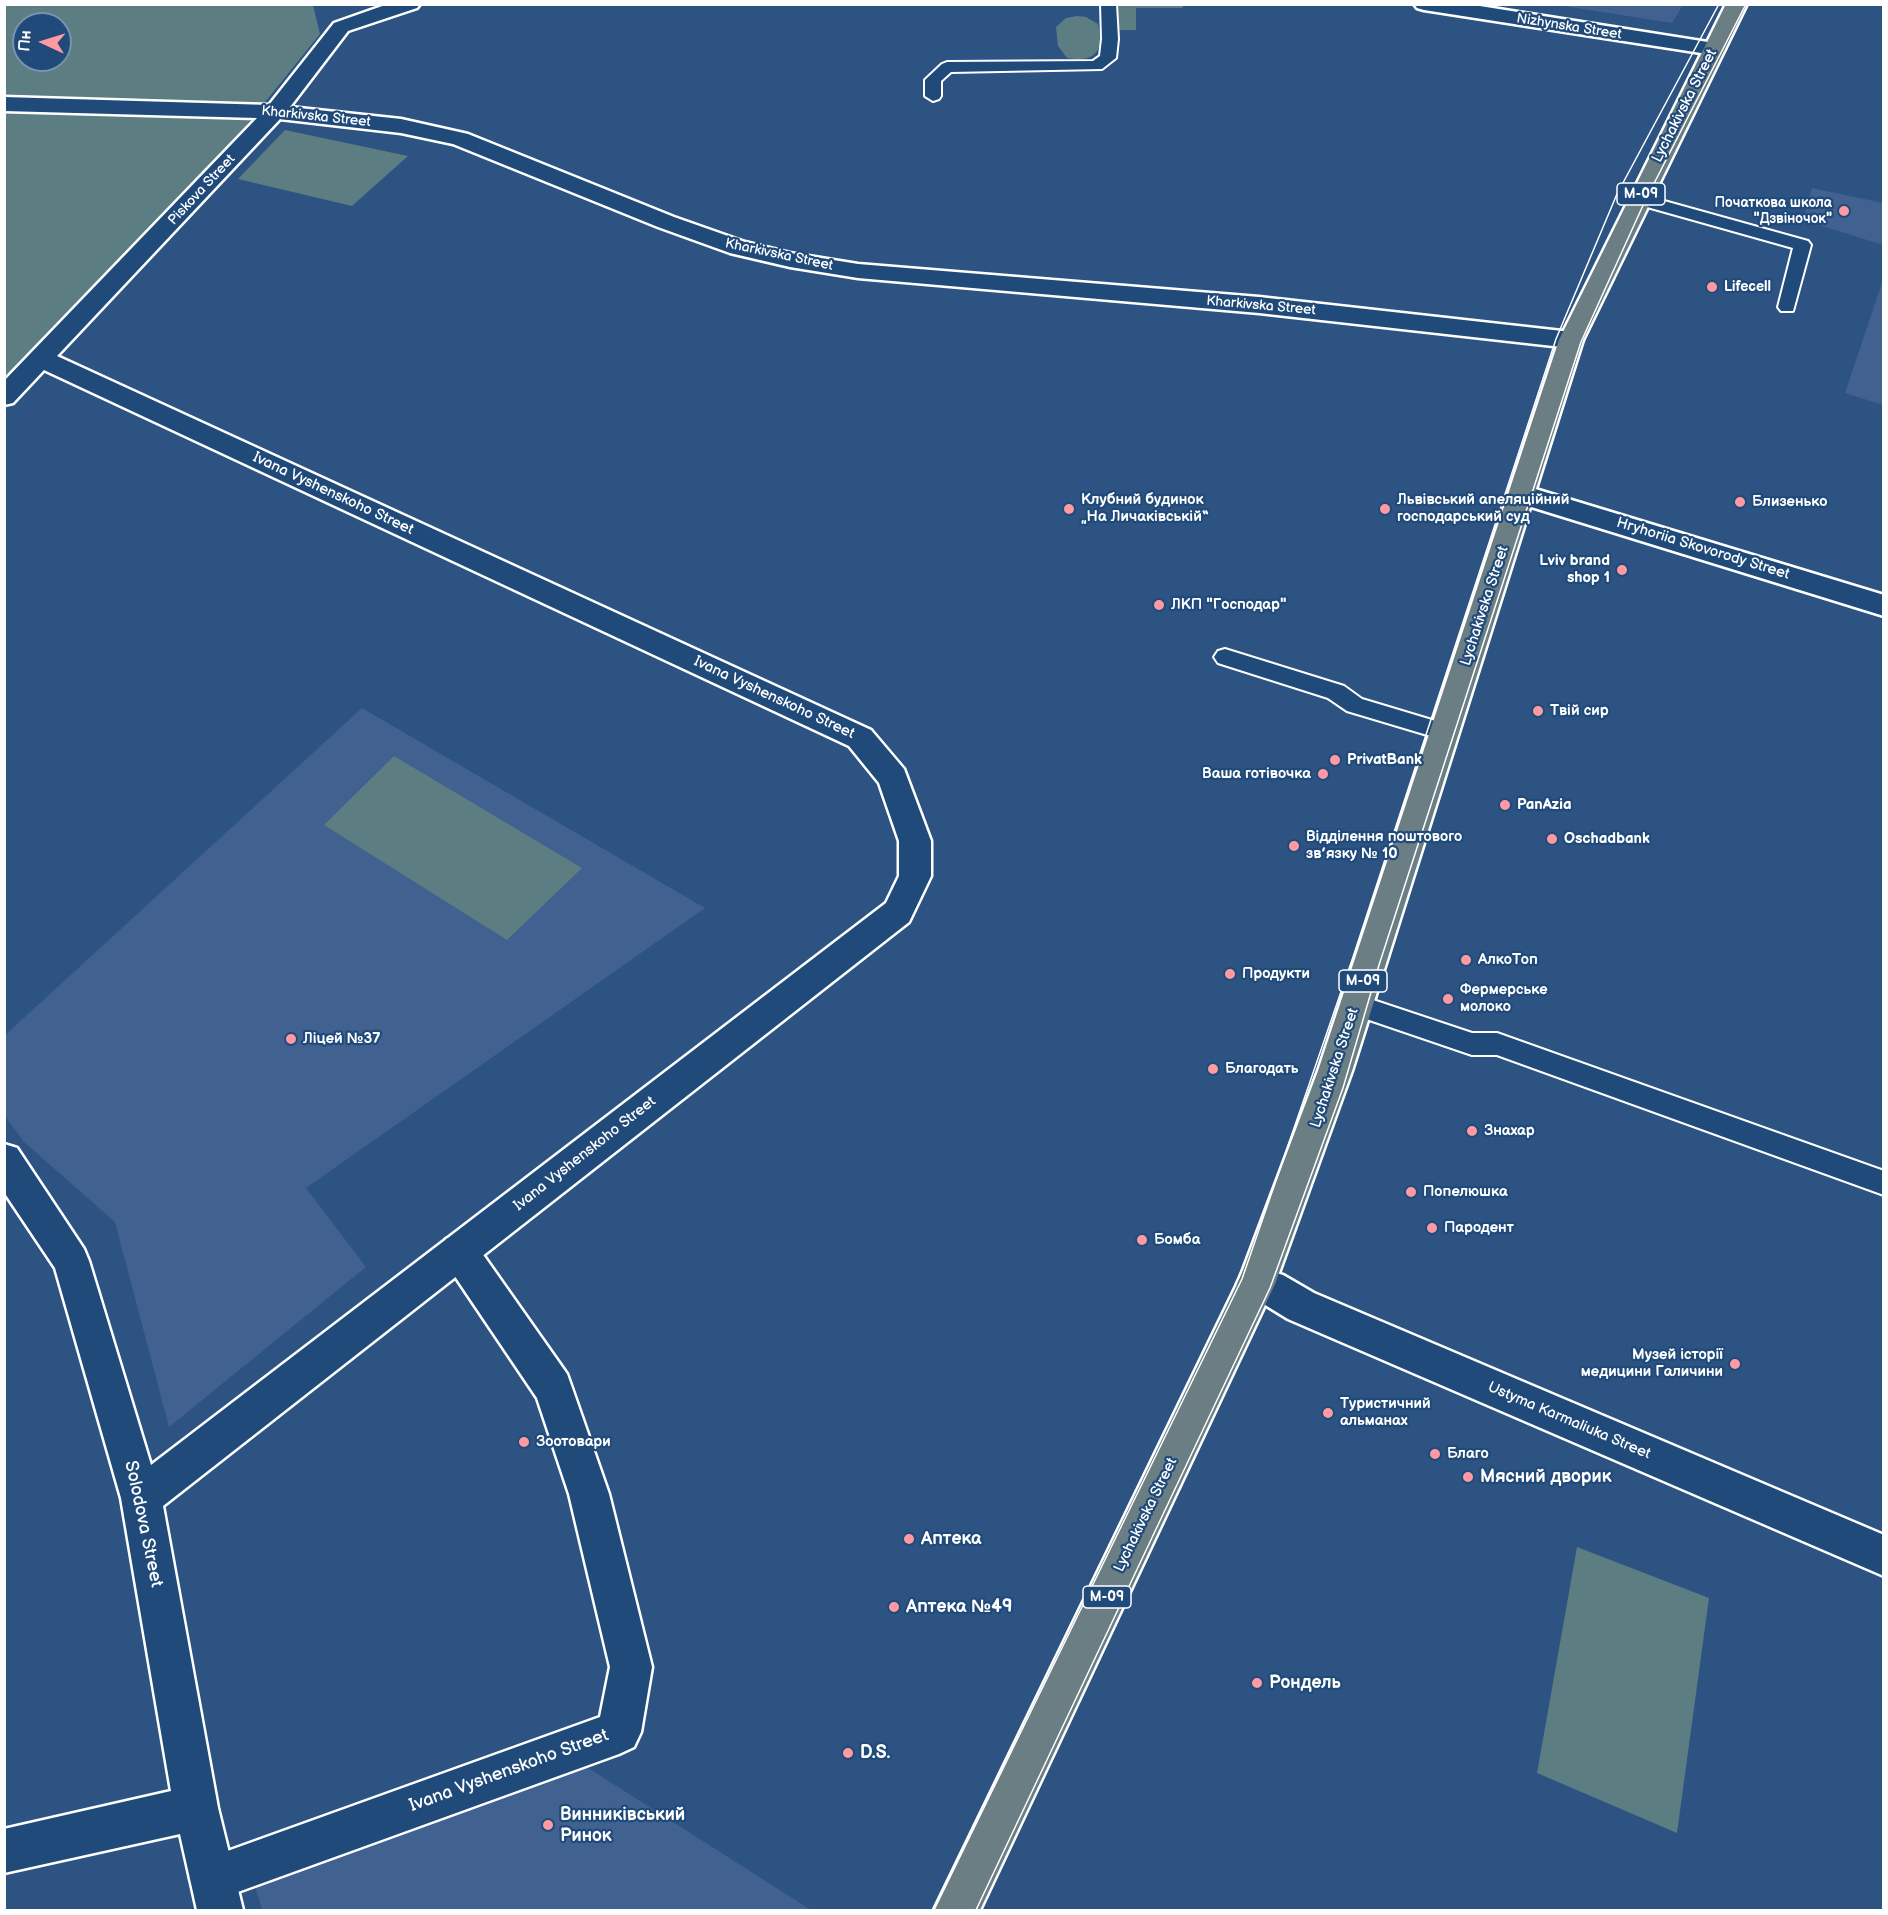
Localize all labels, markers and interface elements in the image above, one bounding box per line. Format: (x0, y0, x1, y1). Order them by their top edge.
street label: Nizhynska Street (1515, 10, 1623, 44)
north arrow (12, 12, 72, 72)
text: Пн (15, 30, 36, 52)
street label: Lychakivska Street (1649, 46, 1721, 166)
street label: Kharkivska Street (261, 103, 371, 131)
street label: Piskova Street (165, 151, 239, 229)
road number: М-09 (1617, 183, 1665, 205)
place label: Початкова школа "Дзвіночок" (1714, 195, 1832, 228)
marker: Початкова школа "Дзвіночок" (1837, 204, 1851, 218)
street label: Kharkivska Street (724, 235, 834, 275)
place label: Lifecell (1724, 279, 1771, 295)
marker: Lifecell (1705, 280, 1719, 294)
street label: Kharkivska Street (1206, 293, 1316, 319)
street label: Ivana Vyshenskoho Street (250, 449, 416, 539)
place label: Клубний будинок „На Личаківській“ (1081, 491, 1209, 526)
place label: Львівський апеляційний господарський суд (1397, 491, 1569, 526)
place label: Близенько (1752, 493, 1827, 511)
marker: Близенько (1733, 495, 1747, 509)
marker: Клубний будинок „На Личаківській“ (1062, 502, 1076, 516)
marker: Львівський апеляційний господарський суд (1378, 502, 1392, 516)
street label: Hryhoriia Skovorody Street (1614, 514, 1792, 584)
street label: Lychakivska Street (1457, 544, 1513, 668)
place label: Lviv brand shop 1 (1539, 552, 1610, 587)
marker: Lviv brand shop 1 (1615, 563, 1629, 577)
place label: ЛКП "Господар" (1171, 596, 1286, 614)
marker: ЛКП "Господар" (1152, 598, 1166, 612)
street label: Ivana Vyshenskoho Street (691, 653, 857, 743)
place label: Твій сир (1550, 702, 1609, 720)
marker: Твій сир (1531, 704, 1545, 718)
place label: PrivatBank (1347, 751, 1422, 769)
marker: PrivatBank (1328, 753, 1342, 767)
place label: Ваша готівочка (1202, 765, 1311, 783)
marker: Ваша готівочка (1316, 767, 1330, 781)
place label: PanAzia (1517, 796, 1571, 814)
marker: PanAzia (1498, 798, 1512, 812)
place label: Відділення поштового зв’язку № 10 (1306, 828, 1462, 863)
place label: Oschadbank (1564, 830, 1650, 848)
marker: Oschadbank (1545, 832, 1559, 846)
marker: Відділення поштового зв’язку № 10 (1287, 839, 1301, 853)
place label: АлкоТоп (1478, 951, 1538, 969)
marker: АлкоТоп (1459, 953, 1473, 967)
place label: Продукти (1242, 965, 1310, 983)
marker: Продукти (1223, 967, 1237, 981)
road number: М-09 (1339, 970, 1387, 992)
place label: Фермерське молоко (1460, 981, 1548, 1016)
marker: Фермерське молоко (1441, 992, 1455, 1006)
street label: Lychakivska Street (1307, 1006, 1363, 1130)
place label: Ліцей №37 (303, 1030, 380, 1048)
marker: Ліцей №37 (284, 1032, 298, 1046)
place label: Благодать (1225, 1060, 1298, 1078)
marker: Благодать (1206, 1062, 1220, 1076)
street label: Ivana Vyshenskoho Street (510, 1093, 660, 1215)
place label: Знахар (1484, 1122, 1535, 1140)
marker: Знахар (1465, 1124, 1479, 1138)
place label: Попелюшка (1423, 1183, 1508, 1201)
marker: Попелюшка (1404, 1185, 1418, 1199)
place label: Пародент (1444, 1219, 1514, 1237)
marker: Пародент (1425, 1221, 1439, 1235)
place label: Бомба (1154, 1231, 1200, 1249)
marker: Бомба (1135, 1233, 1149, 1247)
place label: Музей історії медицини Галичини (1581, 1346, 1723, 1381)
marker: Музей історії медицини Галичини (1728, 1357, 1742, 1371)
street label: Ustyma Karmaliuka Street (1485, 1379, 1653, 1463)
place label: Туристичний альманах (1340, 1395, 1431, 1430)
marker: Туристичний альманах (1321, 1406, 1335, 1420)
place label: Зоотовари (536, 1433, 611, 1451)
marker: Зоотовари (517, 1435, 531, 1449)
place label: Благо (1447, 1445, 1489, 1463)
marker: Благо (1428, 1447, 1442, 1461)
street label: Lychakivska Street (1111, 1455, 1181, 1575)
street label: Solodova Street (119, 1459, 167, 1589)
place label: Мясний дворик (1480, 1466, 1611, 1488)
marker: Мясний дворик (1461, 1470, 1475, 1484)
place label: Аптека (921, 1528, 981, 1550)
marker: Аптека (902, 1532, 916, 1546)
road number: М-09 (1083, 1586, 1131, 1608)
place label: Аптека №49 (906, 1596, 1013, 1618)
marker: Аптека №49 (887, 1600, 901, 1614)
place label: Рондель (1269, 1672, 1341, 1694)
marker: Рондель (1250, 1676, 1264, 1690)
street label: Ivana Vyshenskoho Street (407, 1725, 611, 1817)
place label: D.S. (860, 1742, 891, 1764)
marker: D.S. (841, 1746, 855, 1760)
place label: Винниківський Ринок (560, 1804, 685, 1846)
marker: Винниківський Ринок (541, 1818, 555, 1832)

